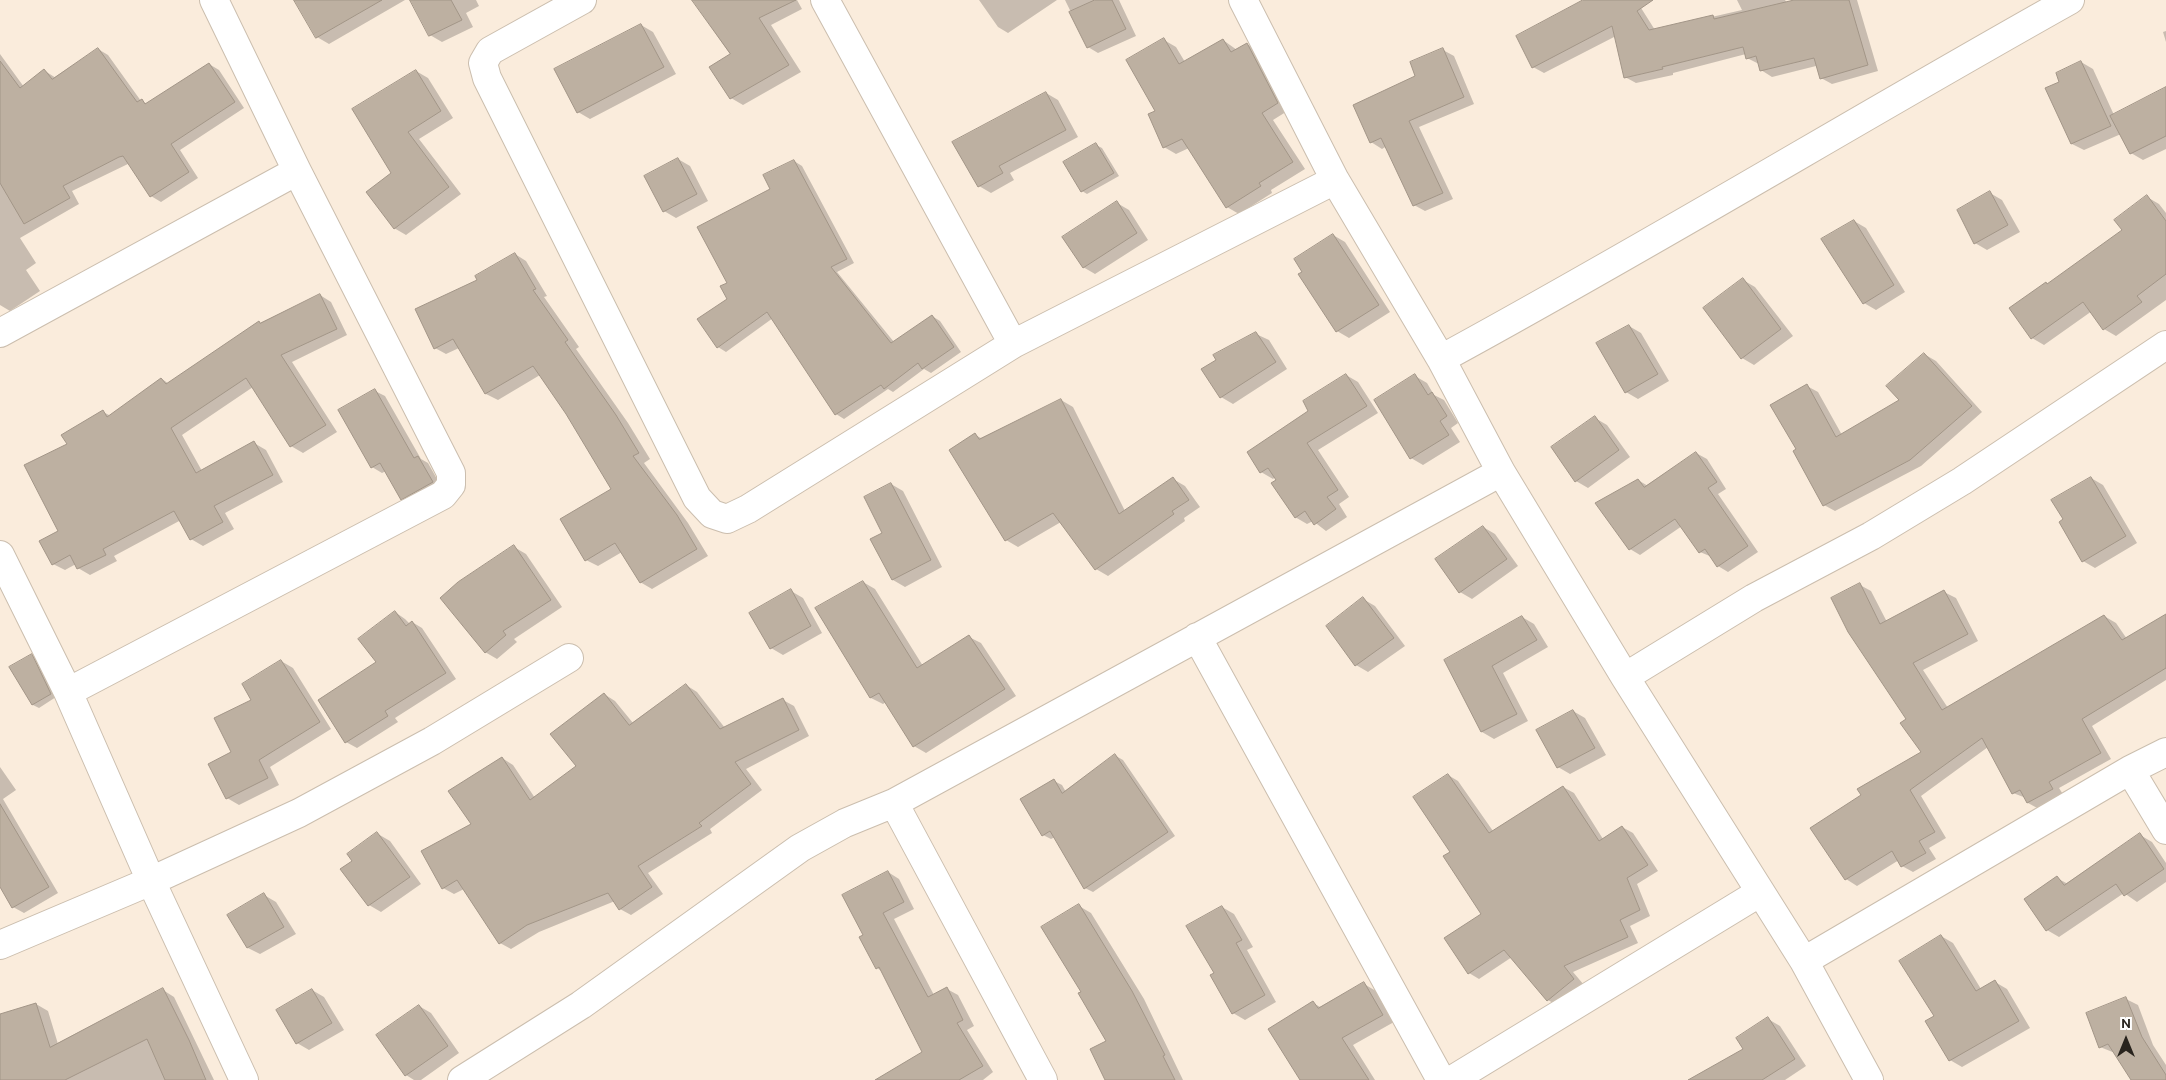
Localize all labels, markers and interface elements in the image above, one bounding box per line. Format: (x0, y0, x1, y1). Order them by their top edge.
north arrow (2101, 1015, 2151, 1065)
text: N (2121, 1016, 2131, 1033)

